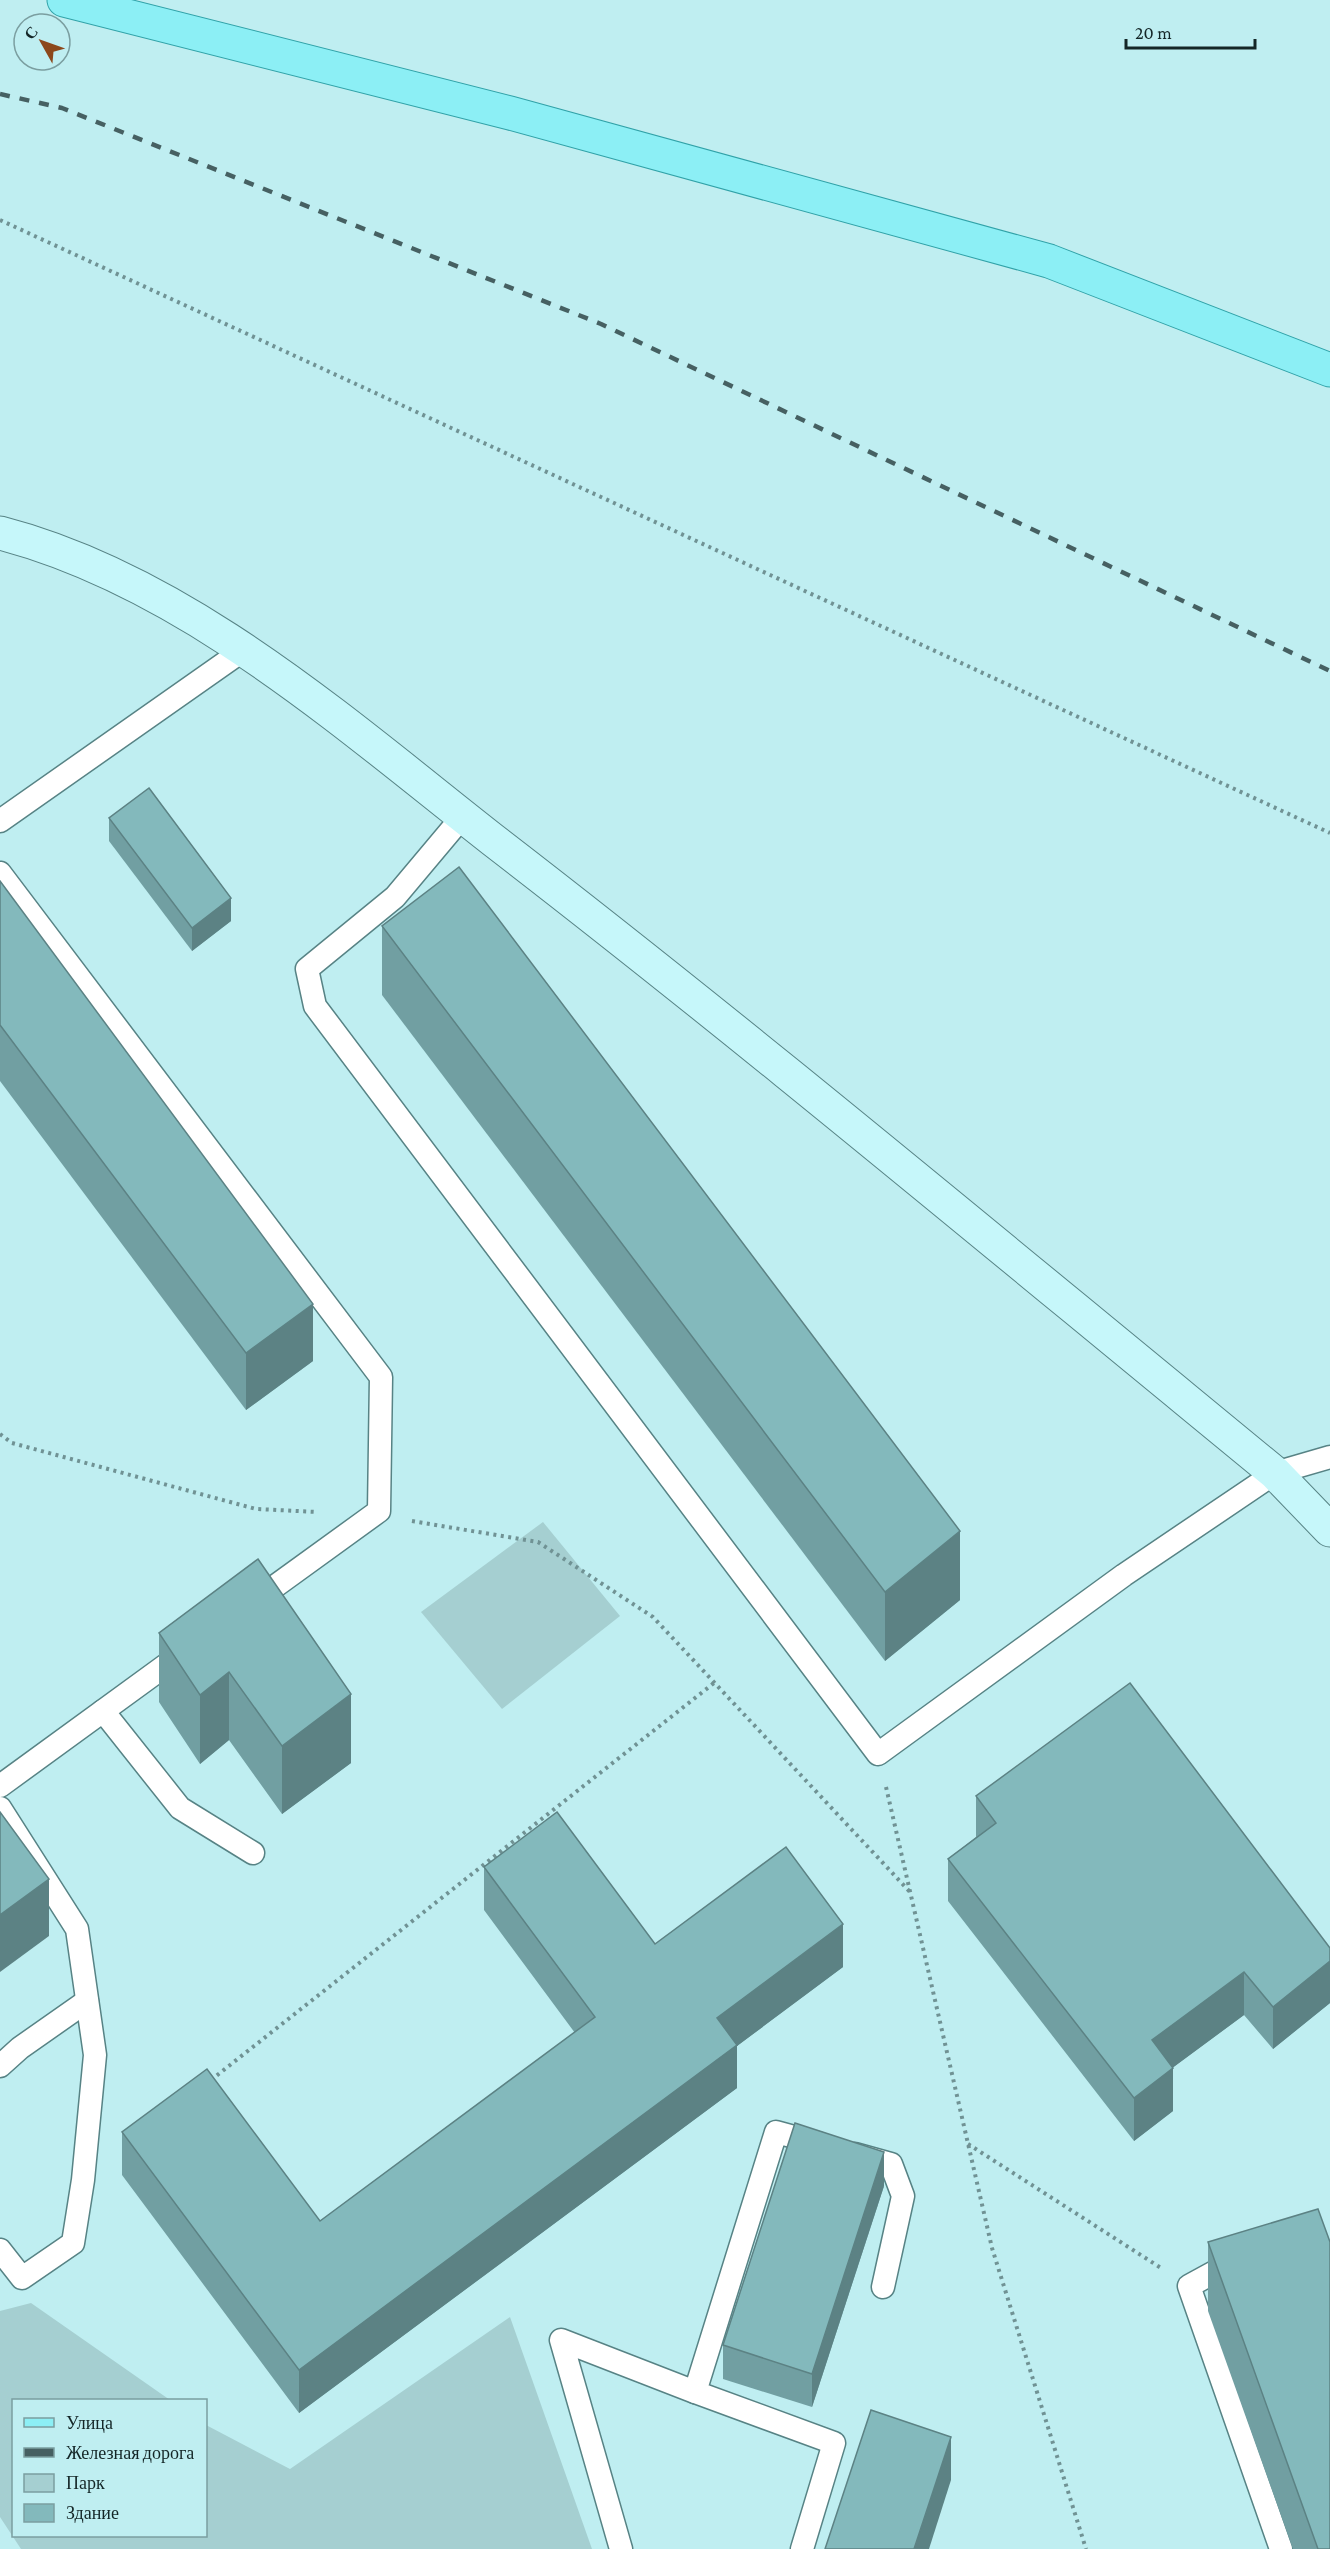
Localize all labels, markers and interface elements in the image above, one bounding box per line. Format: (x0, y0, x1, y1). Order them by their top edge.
north arrow (12, 12, 72, 72)
scale bar (1126, 12, 1255, 50)
text: С (21, 23, 41, 43)
text: 20 m (1135, 23, 1172, 43)
legend (12, 2399, 207, 2537)
text: Улица (66, 2413, 113, 2433)
text: Железная дорога (66, 2443, 194, 2463)
text: Парк (66, 2473, 105, 2493)
text: Здание (66, 2503, 119, 2523)

